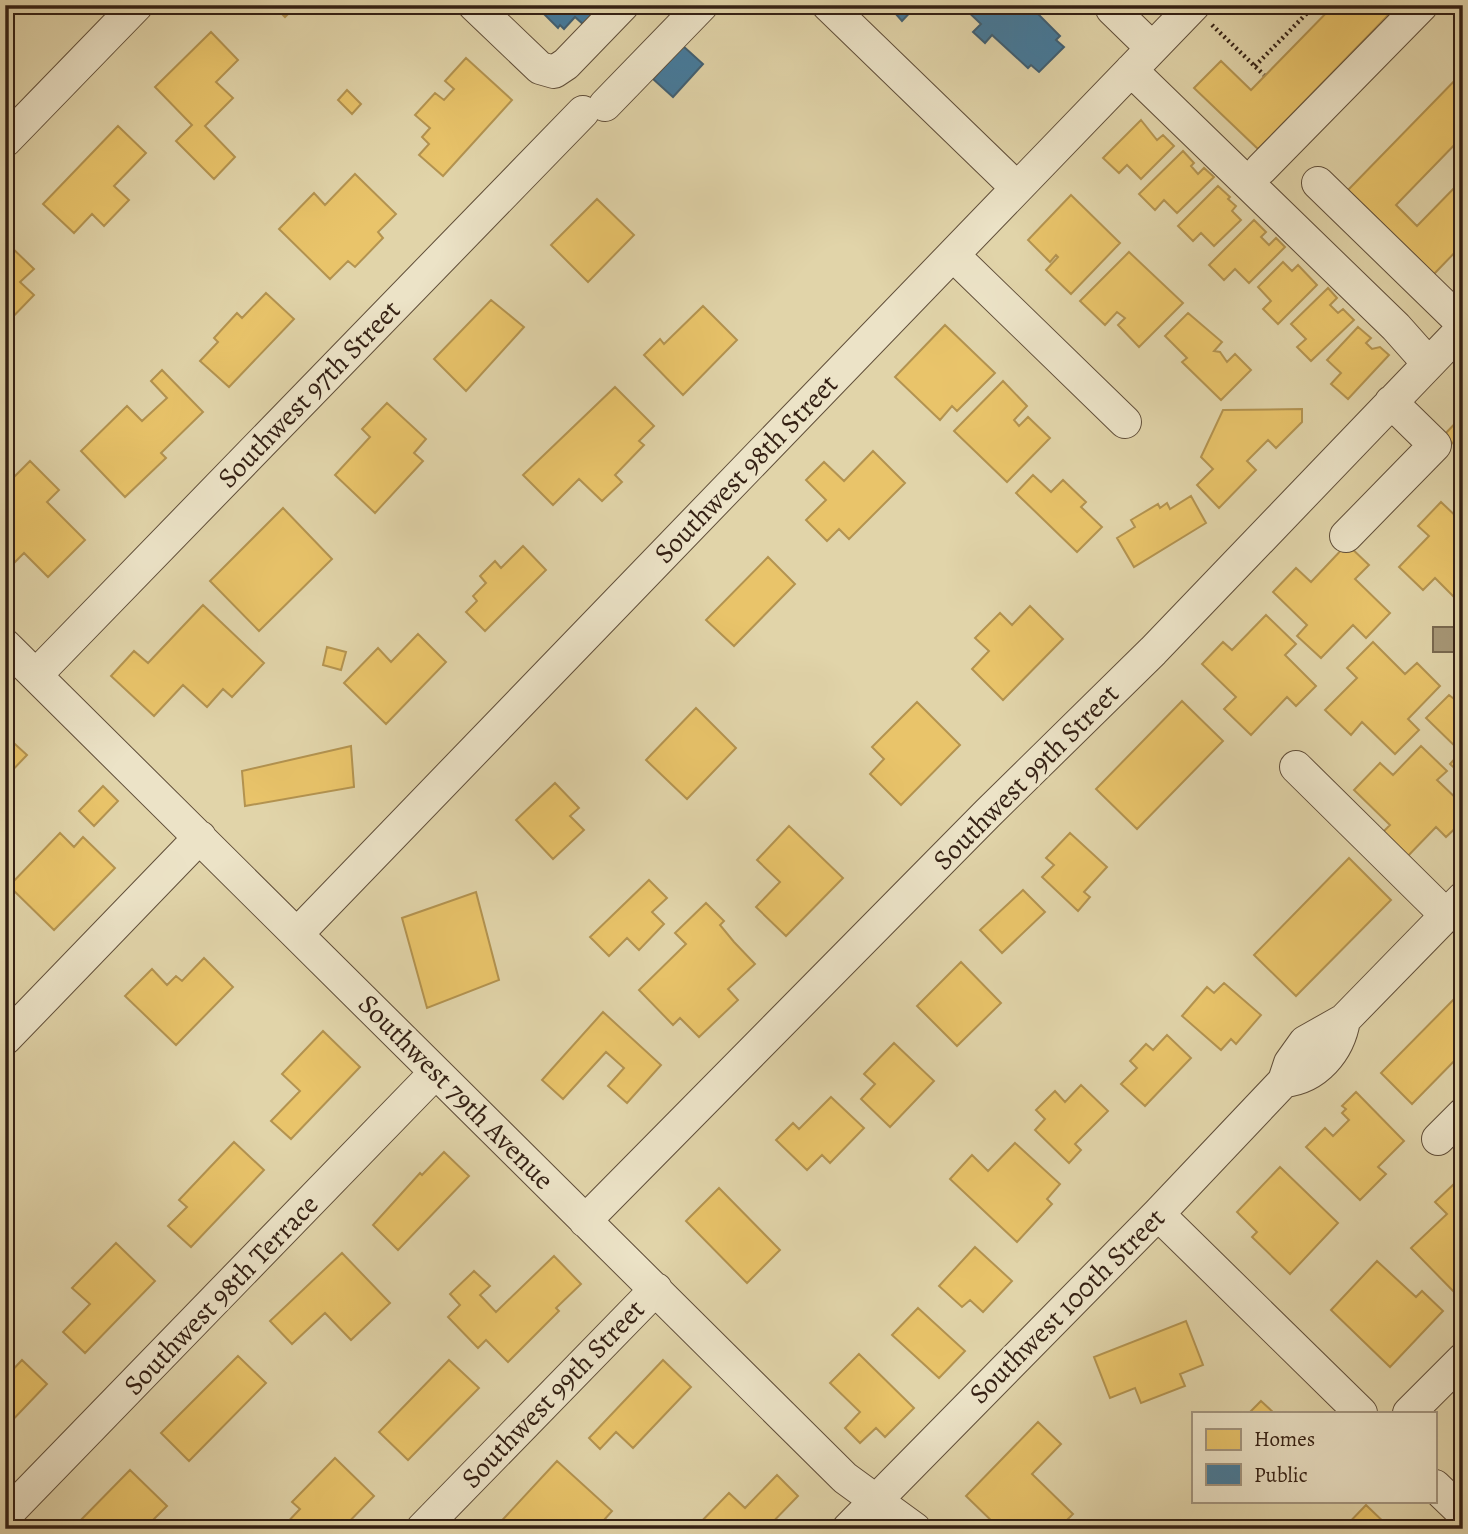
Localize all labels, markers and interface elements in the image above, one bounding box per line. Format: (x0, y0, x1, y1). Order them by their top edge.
street label: Southwest 97th Street (209, 292, 409, 496)
street label: Southwest 98th Street (646, 366, 846, 572)
street label: Southwest 99th Street (925, 676, 1127, 878)
street label: Southwest 79th Avenue (350, 986, 562, 1198)
street label: Southwest 98th Terrace (115, 1186, 327, 1404)
street label: Southwest 100th Street (961, 1200, 1173, 1412)
street label: Southwest 99th Street (453, 1291, 653, 1497)
legend (1192, 1412, 1436, 1502)
text: Homes (1254, 1425, 1315, 1453)
text: Public (1254, 1461, 1308, 1489)

